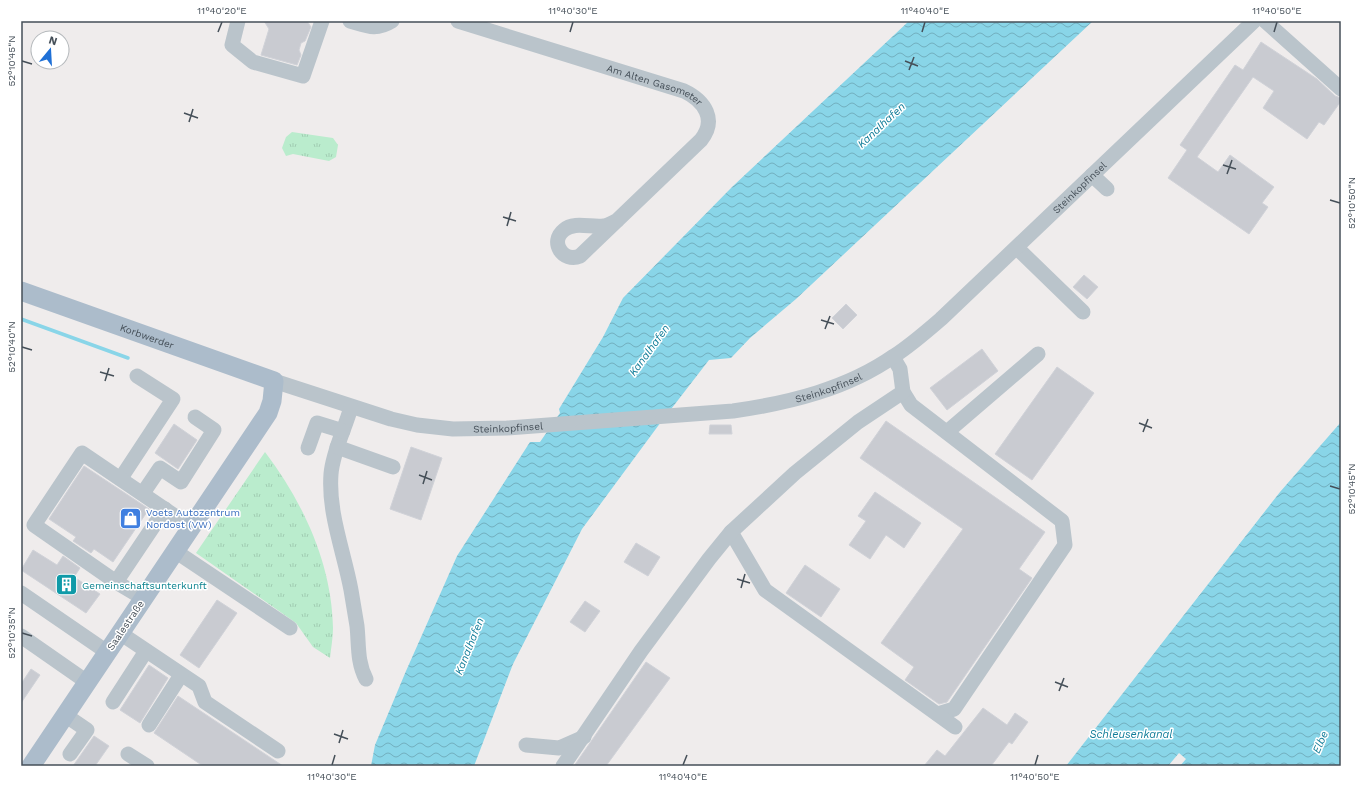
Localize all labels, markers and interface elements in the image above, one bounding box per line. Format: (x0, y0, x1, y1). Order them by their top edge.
text: 11°40'20"E (197, 5, 247, 16)
text: 11°40'30"E (548, 5, 598, 16)
text: 11°40'40"E (901, 5, 949, 16)
text: 11°40'50"E (1252, 5, 1302, 16)
north arrow (30, 30, 70, 70)
text: N (47, 34, 59, 48)
text: 52°10'45"N (6, 35, 17, 87)
street label: Am Alten Gasometer (605, 62, 705, 108)
water label: Kanalhafen (855, 100, 908, 151)
street label: Steinkopfinsel (1050, 160, 1109, 216)
text: 52°10'50"N (1346, 177, 1357, 229)
text: 52°10'40"N (6, 321, 17, 373)
street label: Korbwerder (119, 322, 176, 351)
water label: Kanalhafen (626, 322, 672, 379)
street label: Steinkopfinsel (794, 371, 864, 405)
street label: Steinkopfinsel (473, 420, 543, 435)
text: 52°10'45"N (1346, 463, 1357, 515)
shop icon: Voets Autozentrum Nordost (VW) (118, 505, 144, 531)
place label: Voets Autozentrum Nordost (VW) (146, 507, 240, 530)
building icon: Gemeinschaftsunterkunft (53, 572, 79, 598)
place label: Gemeinschaftsunterkunft (82, 580, 207, 591)
street label: Saalestraße (105, 598, 146, 652)
text: 52°10'35"N (6, 607, 17, 659)
water label: Kanalhafen (452, 616, 487, 677)
water label: Schleusenkanal (1089, 728, 1173, 741)
water label: Elbe (1310, 729, 1331, 755)
text: 11°40'30"E (307, 771, 357, 782)
text: 11°40'40"E (659, 771, 707, 782)
text: 11°40'50"E (1010, 771, 1060, 782)

